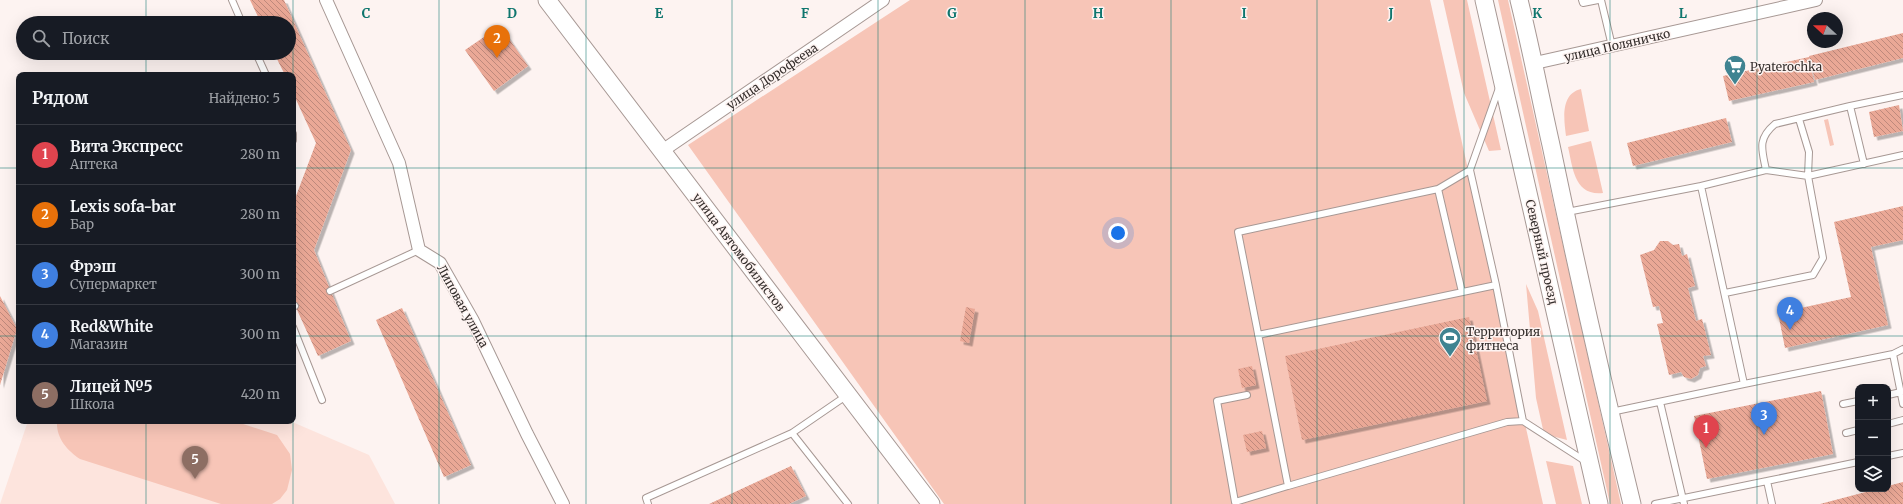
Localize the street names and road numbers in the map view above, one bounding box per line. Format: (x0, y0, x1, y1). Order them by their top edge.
street label: улица Поляничко (1562, 25, 1672, 65)
street label: улица Дорофеева (723, 40, 821, 112)
street label: улица Автомобилистов (690, 190, 788, 314)
street label: Северный проезд (1523, 198, 1561, 306)
street label: Липовая улица (434, 262, 492, 350)

